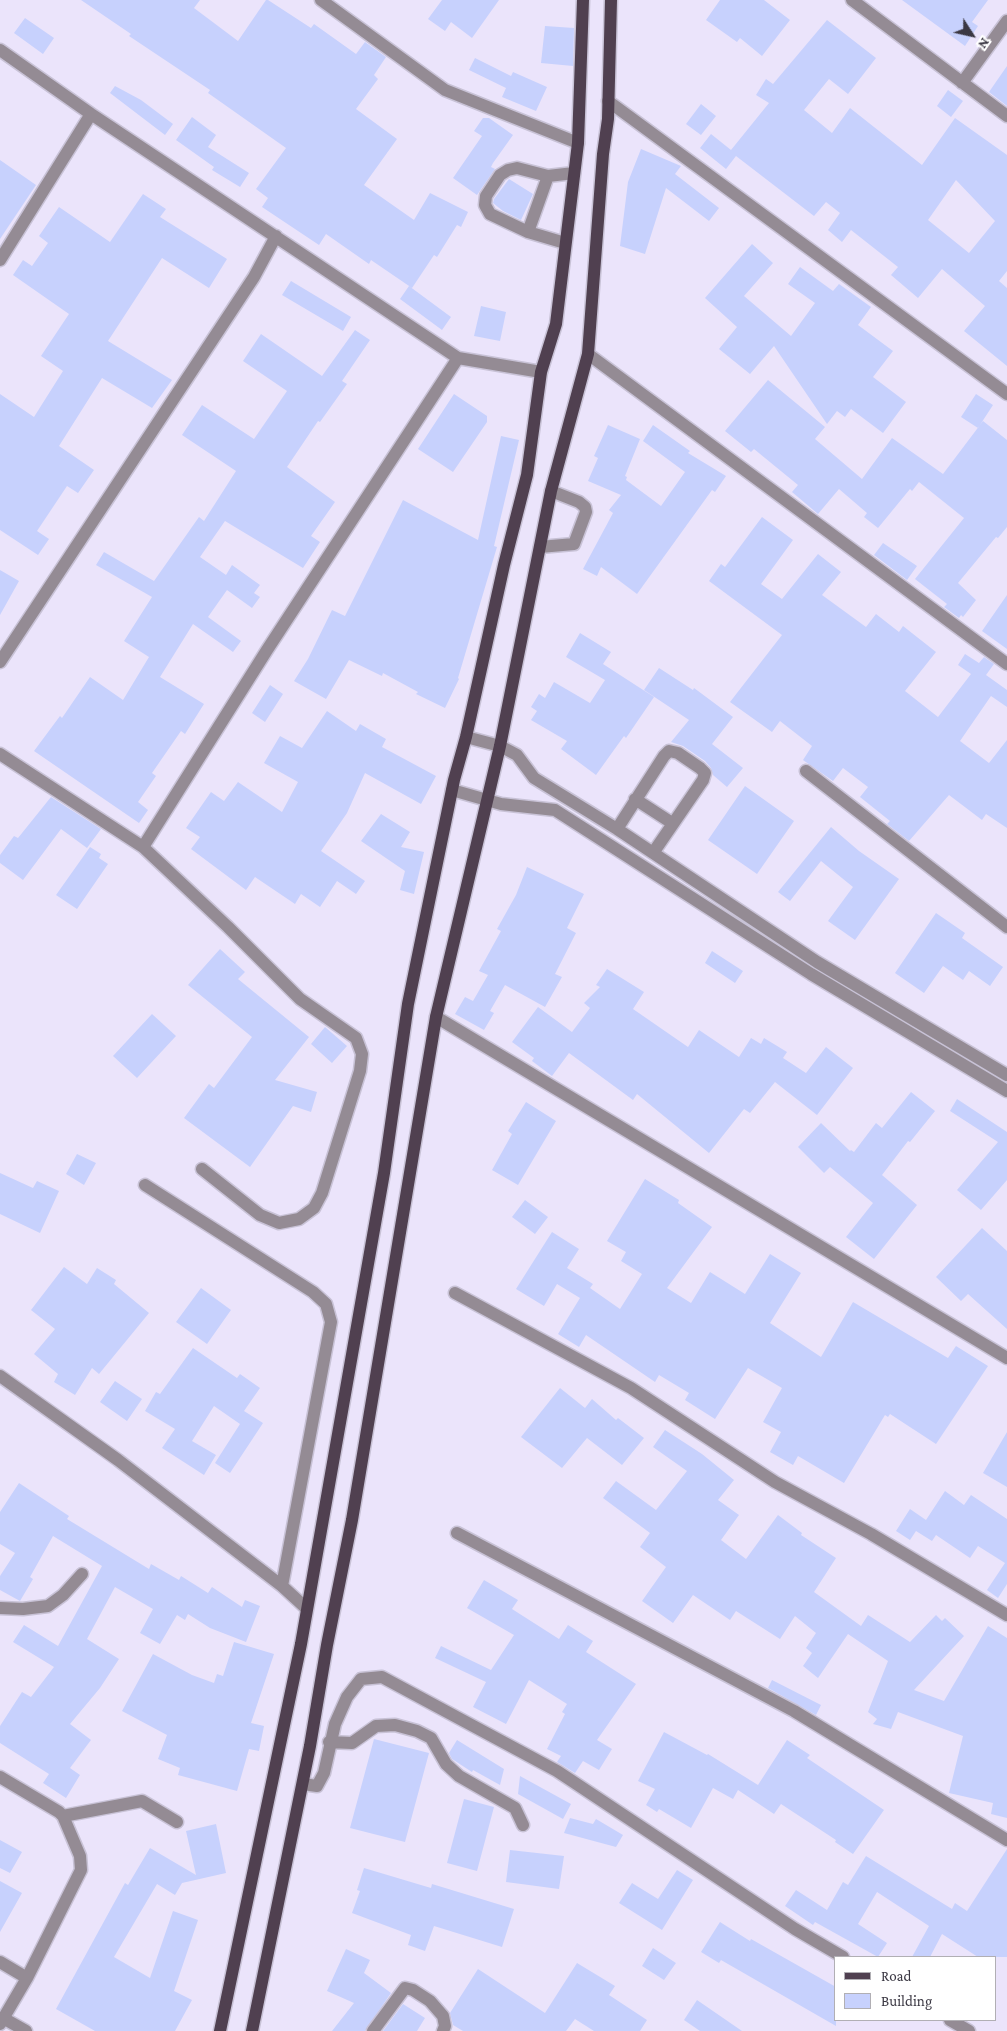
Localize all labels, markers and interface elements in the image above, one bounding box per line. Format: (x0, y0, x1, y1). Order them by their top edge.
north arrow (947, 10, 997, 60)
text: N (975, 35, 994, 52)
legend (834, 1956, 997, 2021)
text: Road (881, 1968, 911, 1984)
text: Building (881, 1993, 932, 2009)

